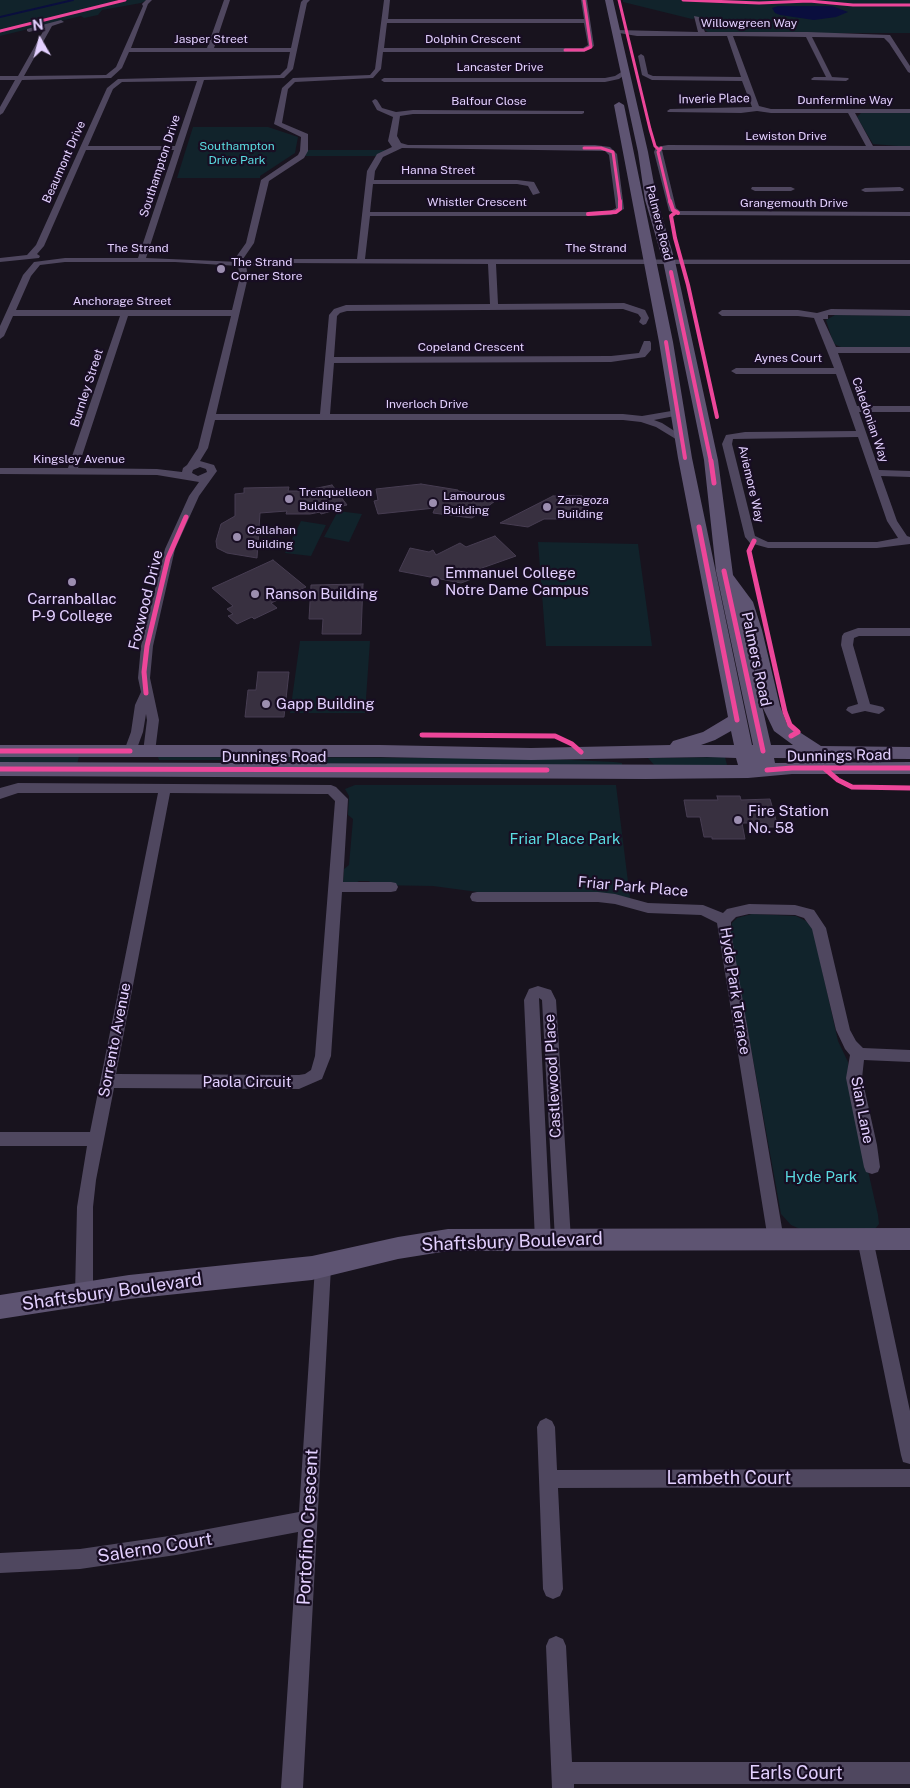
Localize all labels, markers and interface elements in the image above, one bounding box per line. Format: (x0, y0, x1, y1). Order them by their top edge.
north arrow (15, 15, 65, 65)
text: N (31, 16, 44, 34)
street label: Willowgreen Way (701, 16, 797, 30)
street label: Jasper Street (174, 32, 248, 46)
street label: Dolphin Crescent (425, 32, 521, 46)
street label: Lancaster Drive (457, 60, 543, 74)
street label: Inverie Place (678, 91, 750, 107)
street label: Dunfermline Way (797, 93, 893, 107)
street label: Balfour Close (451, 94, 527, 108)
street label: Southampton Drive (137, 113, 183, 219)
street label: Beaumont Drive (39, 119, 89, 205)
street label: Lewiston Drive (745, 129, 827, 143)
park label: Southampton Drive Park (199, 139, 275, 167)
street label: Hanna Street (401, 163, 475, 177)
street label: Palmers Road (643, 184, 675, 262)
street label: Whistler Crescent (427, 195, 527, 209)
street label: Grangemouth Drive (740, 196, 848, 210)
street label: The Strand (107, 241, 169, 255)
street label: The Strand (565, 241, 627, 255)
place label: The Strand Corner Store (231, 255, 303, 283)
marker: The Strand Corner Store (215, 263, 227, 275)
street label: Anchorage Street (73, 294, 171, 308)
street label: Copeland Crescent (418, 340, 524, 354)
street label: Burnley Street (68, 347, 106, 429)
street label: Aynes Court (754, 351, 822, 365)
street label: Caledonian Way (849, 376, 891, 464)
street label: Inverloch Drive (386, 397, 468, 411)
street label: Aviemore Way (735, 444, 767, 524)
street label: Kingsley Avenue (33, 452, 125, 466)
place label: Trenquelleon Bulding (299, 485, 372, 513)
place label: Lamourous Building (443, 489, 505, 517)
marker: Trenquelleon Bulding (283, 493, 295, 505)
place label: Zaragoza Building (557, 493, 609, 521)
marker: Lamourous Building (427, 497, 439, 509)
marker: Zaragoza Building (541, 501, 553, 513)
place label: Callahan Building (247, 523, 296, 551)
marker: Callahan Building (231, 531, 243, 543)
street label: Foxwood Drive (125, 548, 167, 652)
place label: Emmanuel College Notre Dame Campus (445, 564, 589, 599)
marker: Carranballac P-9 College (66, 576, 78, 588)
marker: Emmanuel College Notre Dame Campus (429, 576, 441, 588)
place label: Ranson Building (265, 585, 378, 603)
marker: Ranson Building (249, 588, 261, 600)
place label: Carranballac P-9 College (27, 590, 117, 625)
street label: Palmers Road (737, 610, 775, 708)
place label: Gapp Building (276, 695, 374, 713)
marker: Gapp Building (260, 698, 272, 710)
street label: Dunnings Road (786, 746, 892, 766)
street label: Dunnings Road (222, 748, 326, 766)
place label: Fire Station No. 58 (748, 802, 829, 837)
marker: Fire Station No. 58 (732, 814, 744, 826)
park label: Friar Place Park (510, 830, 620, 848)
street label: Friar Park Place (577, 873, 689, 901)
street label: Hyde Park Terrace (716, 926, 754, 1056)
street label: Sorrento Avenue (95, 981, 135, 1099)
street label: Castlewood Place (541, 1013, 565, 1139)
street label: Paola Circuit (203, 1073, 291, 1091)
street label: Sian Lane (847, 1075, 877, 1145)
park label: Hyde Park (785, 1168, 857, 1186)
street label: Shaftsbury Boulevard (421, 1228, 603, 1256)
street label: Shaftsbury Boulevard (21, 1269, 203, 1315)
street label: Portofino Crescent (293, 1448, 323, 1606)
street label: Lambeth Court (667, 1467, 791, 1489)
street label: Salerno Court (96, 1528, 214, 1568)
street label: Earls Court (749, 1762, 843, 1784)

